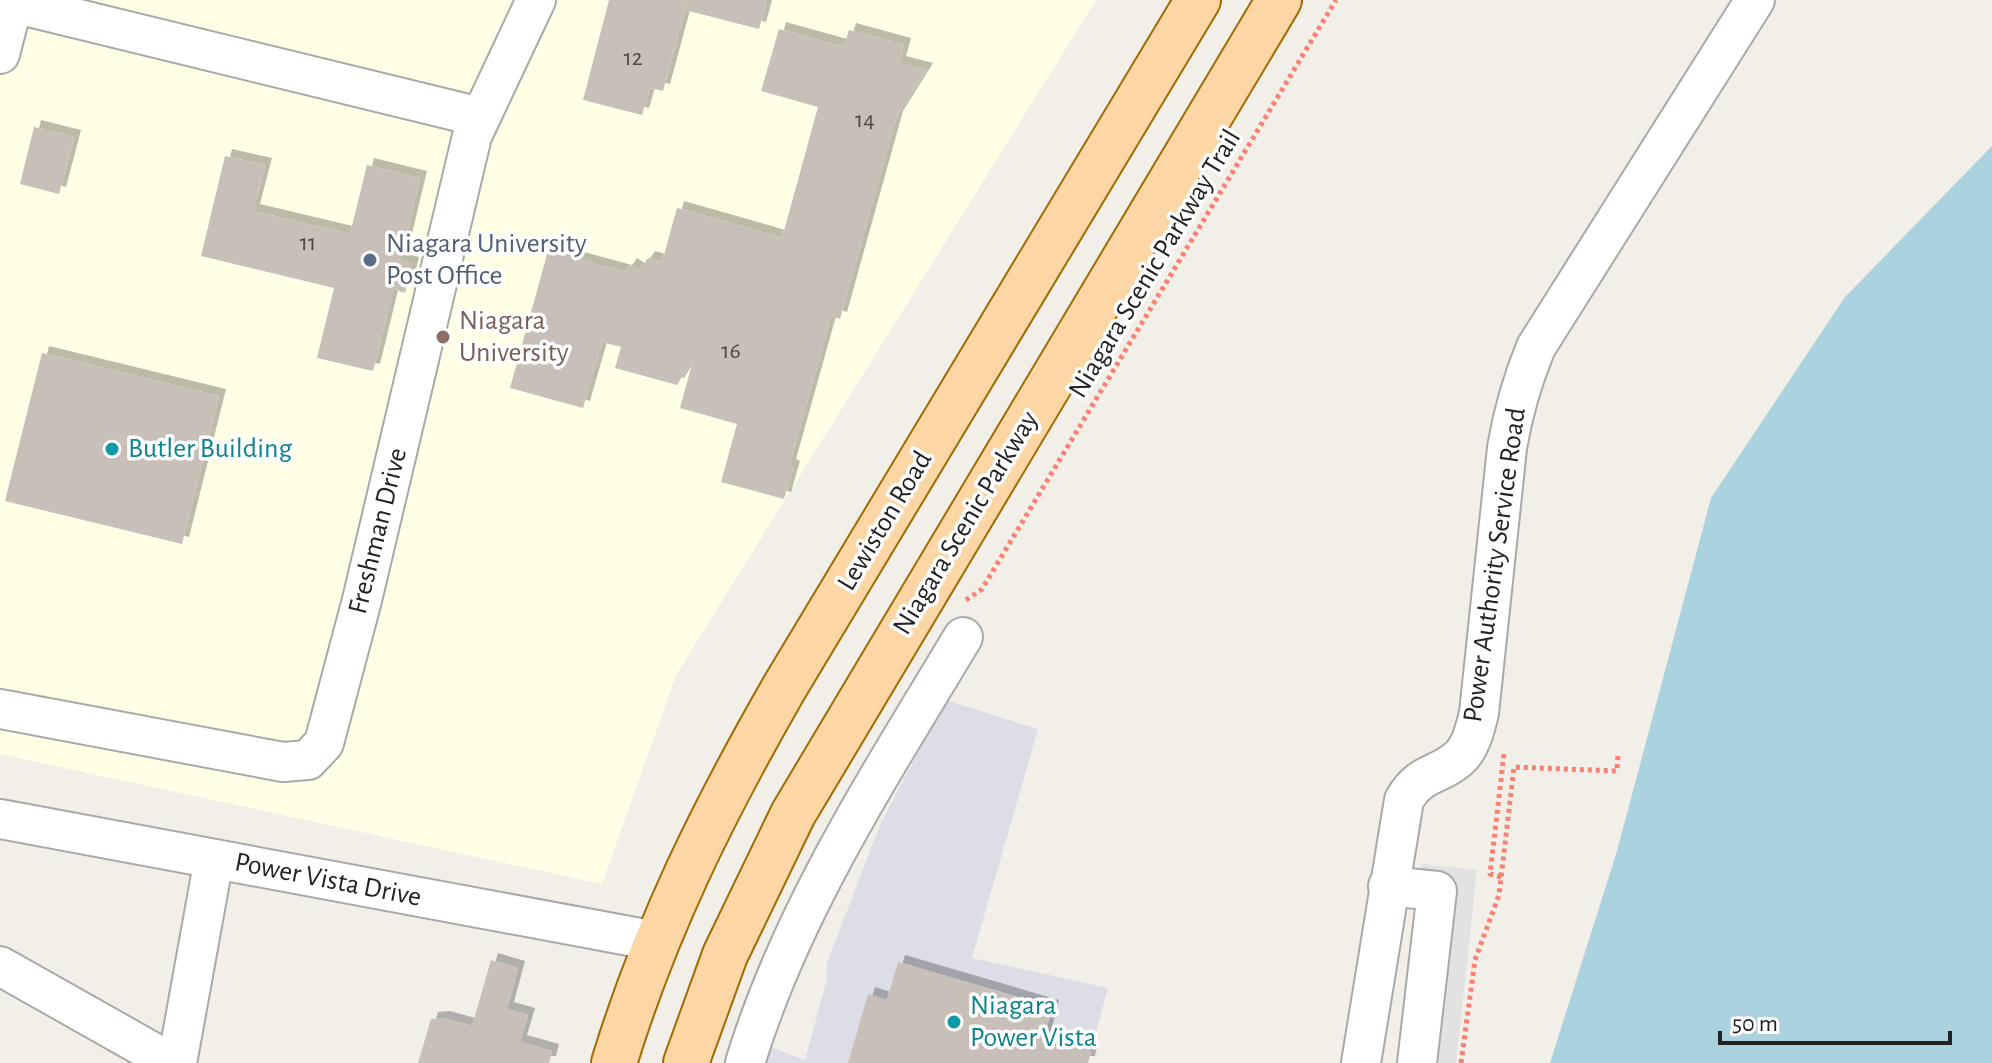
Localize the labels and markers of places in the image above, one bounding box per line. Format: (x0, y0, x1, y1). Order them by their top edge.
place label: Niagara University Post Office (386, 230, 587, 290)
marker: Niagara University Post Office (361, 251, 379, 269)
place label: Niagara University (459, 307, 569, 367)
marker: Niagara University (434, 328, 452, 346)
place label: Butler Building (128, 435, 292, 463)
marker: Butler Building (103, 440, 121, 458)
place label: Niagara Power Vista (970, 992, 1097, 1052)
marker: Niagara Power Vista (945, 1013, 963, 1031)

